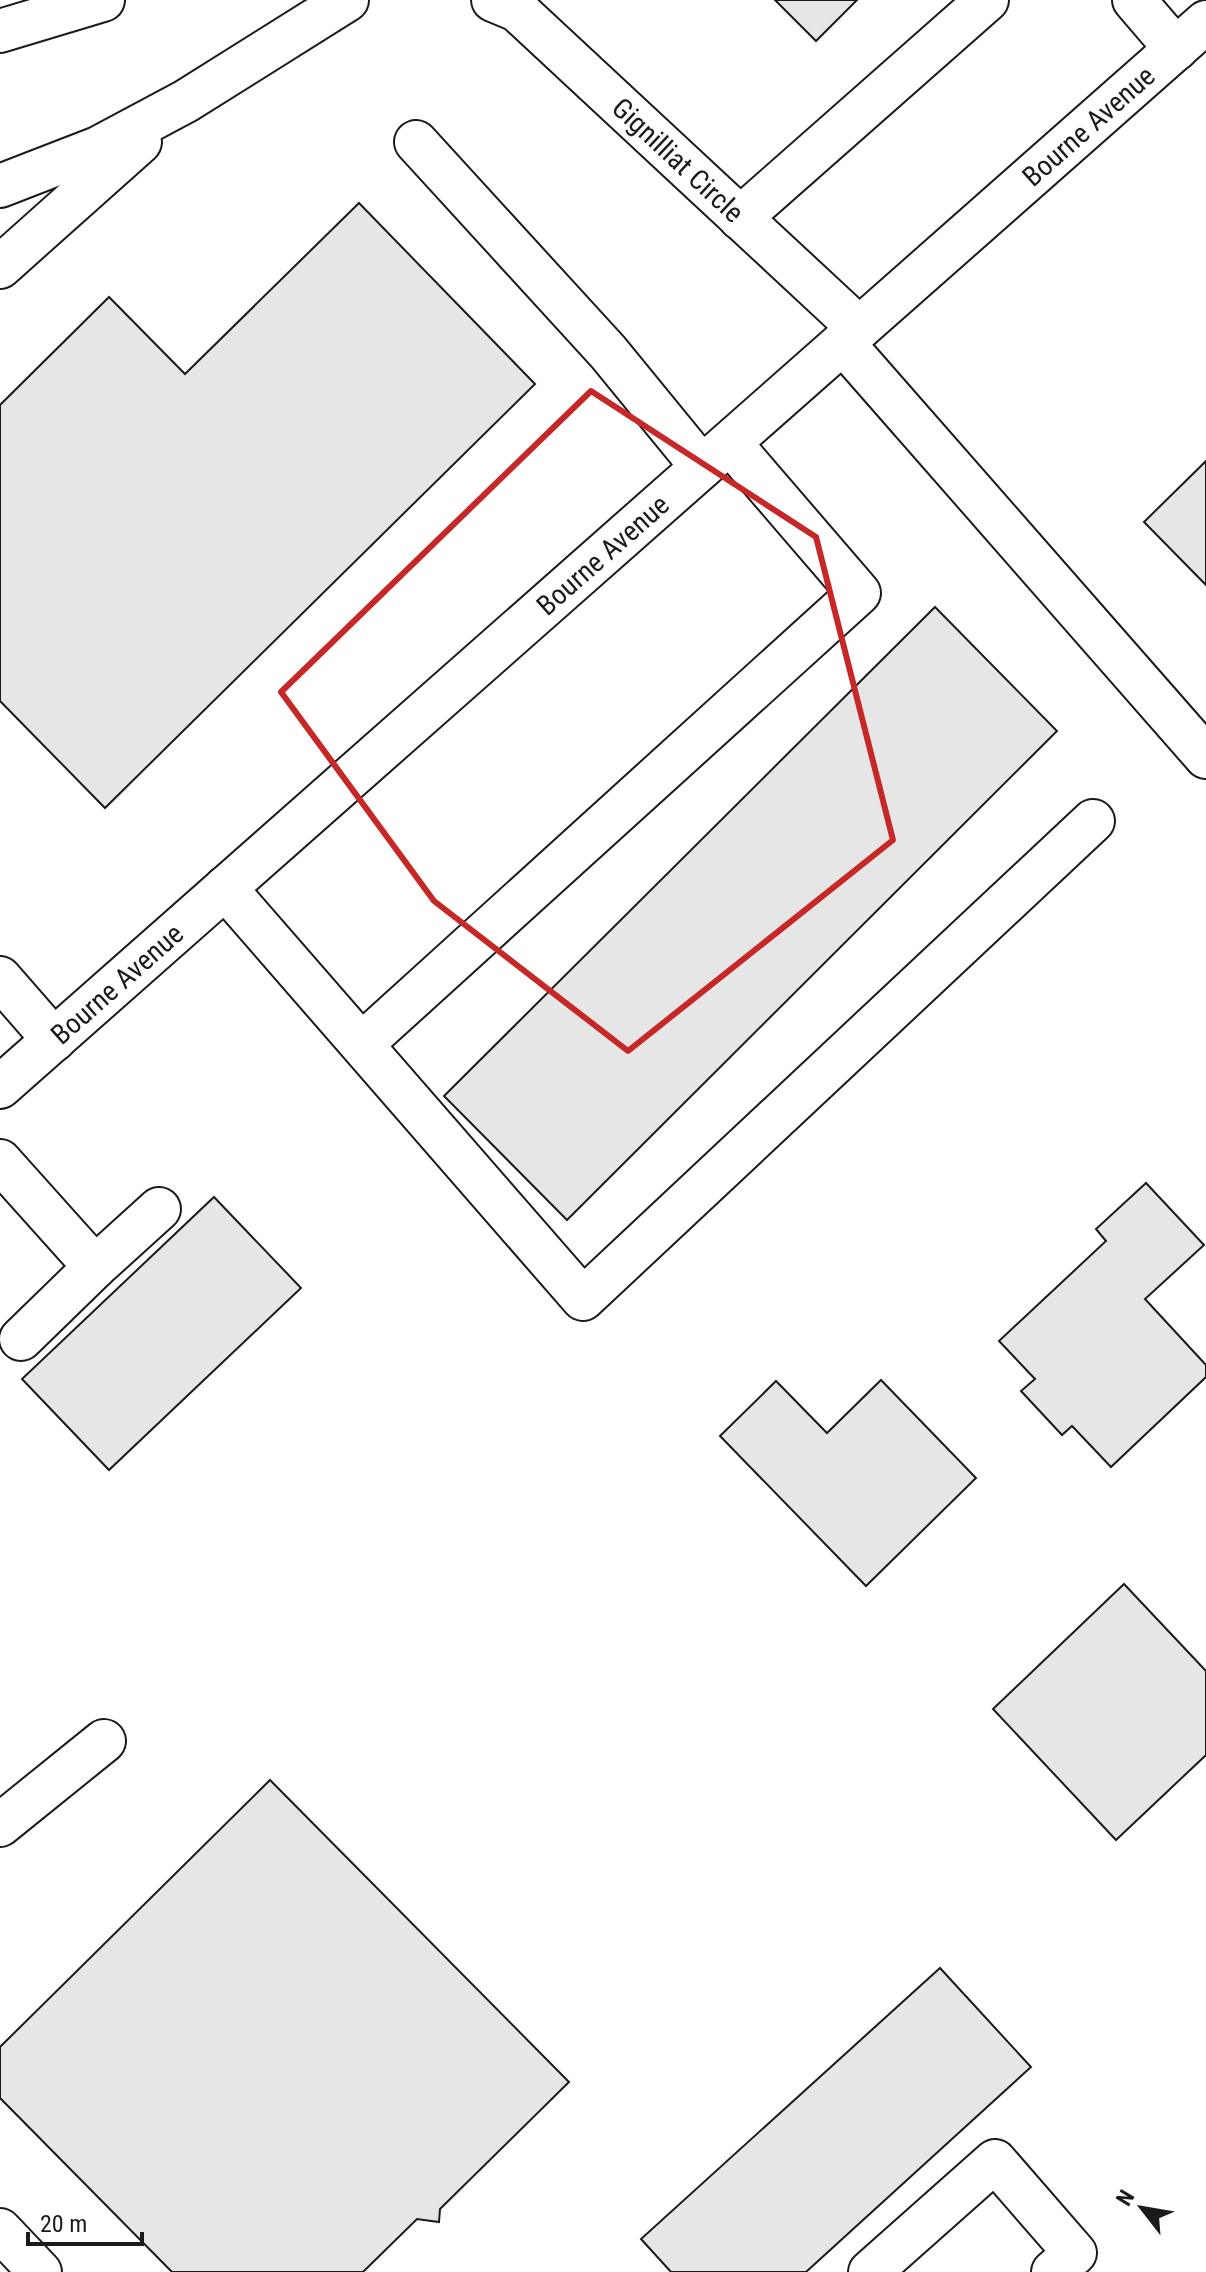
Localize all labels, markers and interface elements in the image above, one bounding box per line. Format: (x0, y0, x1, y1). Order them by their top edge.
street label: Bourne Avenue (1016, 59, 1161, 193)
street label: Gignilliat Circle (606, 91, 751, 229)
street label: Bourne Avenue (530, 488, 675, 622)
street label: Bourne Avenue (44, 917, 190, 1051)
north arrow (1102, 2168, 1182, 2248)
text: N (1111, 2186, 1139, 2210)
scale bar (28, 2196, 142, 2246)
text: 20 m (40, 2210, 87, 2238)

